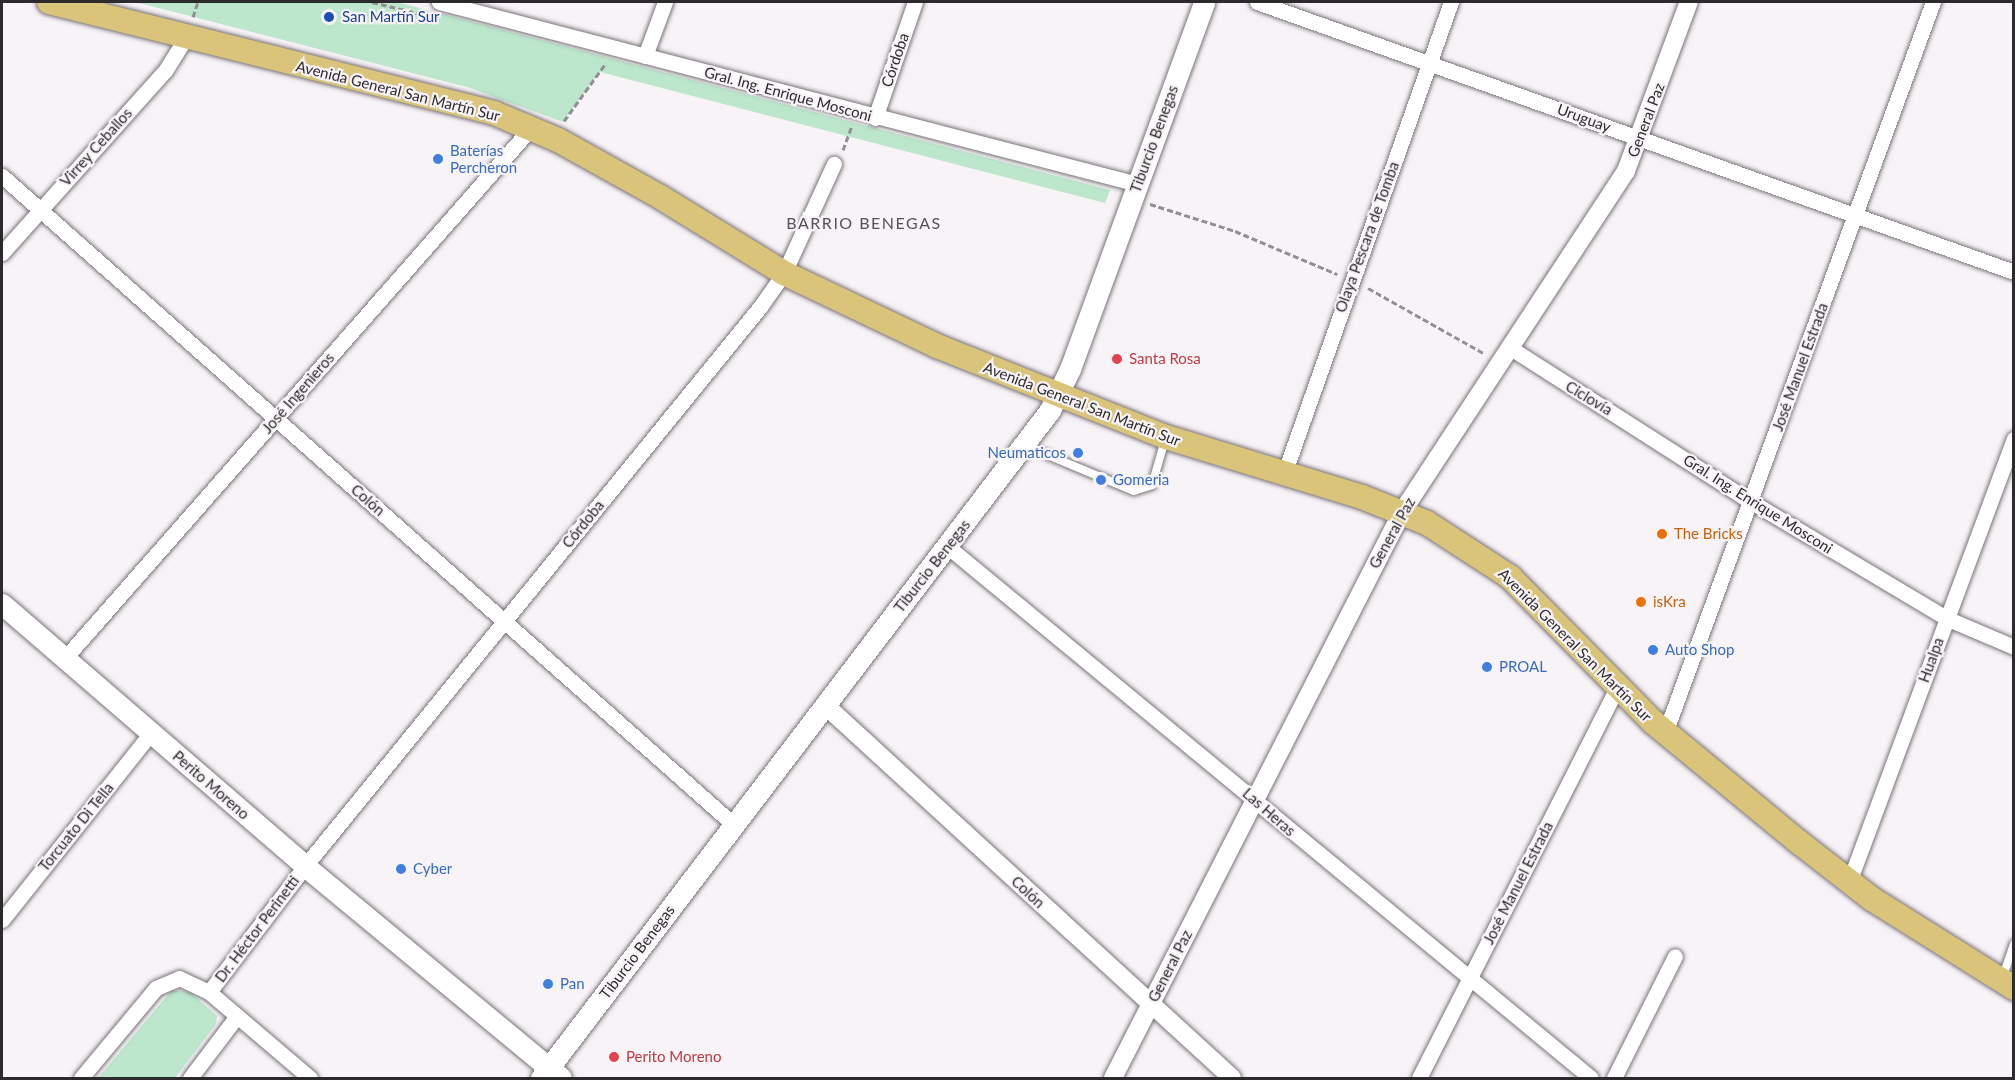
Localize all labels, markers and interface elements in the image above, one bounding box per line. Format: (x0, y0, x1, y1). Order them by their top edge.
marker: San Martín Sur (320, 8, 338, 26)
place label: San Martín Sur (342, 8, 440, 26)
street label: Córdoba (877, 30, 913, 90)
street label: Avenida General San Martín Sur (294, 57, 502, 125)
street label: Gral. Ing. Enrique Mosconi (702, 63, 874, 125)
street label: General Paz (1624, 80, 1668, 160)
street label: Tiburcio Benegas (1126, 83, 1182, 195)
street label: Uruguay (1555, 100, 1613, 136)
street label: Virrey Ceballos (56, 104, 136, 190)
place label: Baterías Percheron (450, 141, 517, 176)
marker: Baterías Percheron (431, 152, 445, 166)
street label: Olaya Pescara de Tomba (1331, 159, 1403, 315)
district label: BARRIO BENEGAS (786, 213, 942, 233)
street label: José Manuel Estrada (1768, 300, 1832, 434)
street label: José Ingenieros (258, 349, 338, 437)
place label: Santa Rosa (1129, 350, 1201, 368)
marker: Santa Rosa (1110, 352, 1124, 366)
street label: Avenida General San Martín Sur (981, 358, 1183, 450)
street label: Ciclovía (1562, 377, 1616, 419)
place label: Neumaticos (988, 444, 1066, 462)
marker: Neumaticos (1071, 446, 1085, 460)
street label: Gral. Ing. Enrique Mosconi (1680, 451, 1836, 557)
place label: Gomeria (1113, 471, 1169, 489)
marker: Gomeria (1094, 473, 1108, 487)
street label: Colón (347, 480, 389, 520)
street label: General Paz (1365, 494, 1419, 572)
street label: Córdoba (558, 496, 608, 552)
street label: Tiburcio Benegas (890, 516, 974, 616)
place label: The Bricks (1674, 525, 1743, 543)
marker: The Bricks (1655, 527, 1669, 541)
street label: Avenida General San Martín Sur (1495, 565, 1655, 725)
place label: isKra (1653, 593, 1686, 611)
marker: isKra (1634, 595, 1648, 609)
street label: Hualpa (1915, 635, 1947, 685)
place label: Auto Shop (1665, 641, 1734, 659)
marker: Auto Shop (1646, 643, 1660, 657)
place label: PROAL (1499, 658, 1547, 676)
marker: PROAL (1480, 660, 1494, 674)
street label: Perito Moreno (169, 747, 253, 823)
street label: Torcuato Di Tella (35, 779, 117, 875)
street label: Las Heras (1239, 784, 1299, 840)
street label: José Manuel Estrada (1479, 819, 1557, 947)
place label: Cyber (413, 860, 452, 878)
marker: Cyber (394, 862, 408, 876)
street label: Dr. Héctor Perinetti (211, 872, 303, 986)
street label: Colón (1008, 872, 1048, 912)
street label: Tiburcio Benegas (596, 901, 678, 1003)
street label: General Paz (1144, 927, 1196, 1005)
place label: Pan (560, 975, 585, 993)
marker: Pan (541, 977, 555, 991)
place label: Perito Moreno (626, 1048, 721, 1066)
marker: Perito Moreno (607, 1050, 621, 1064)

